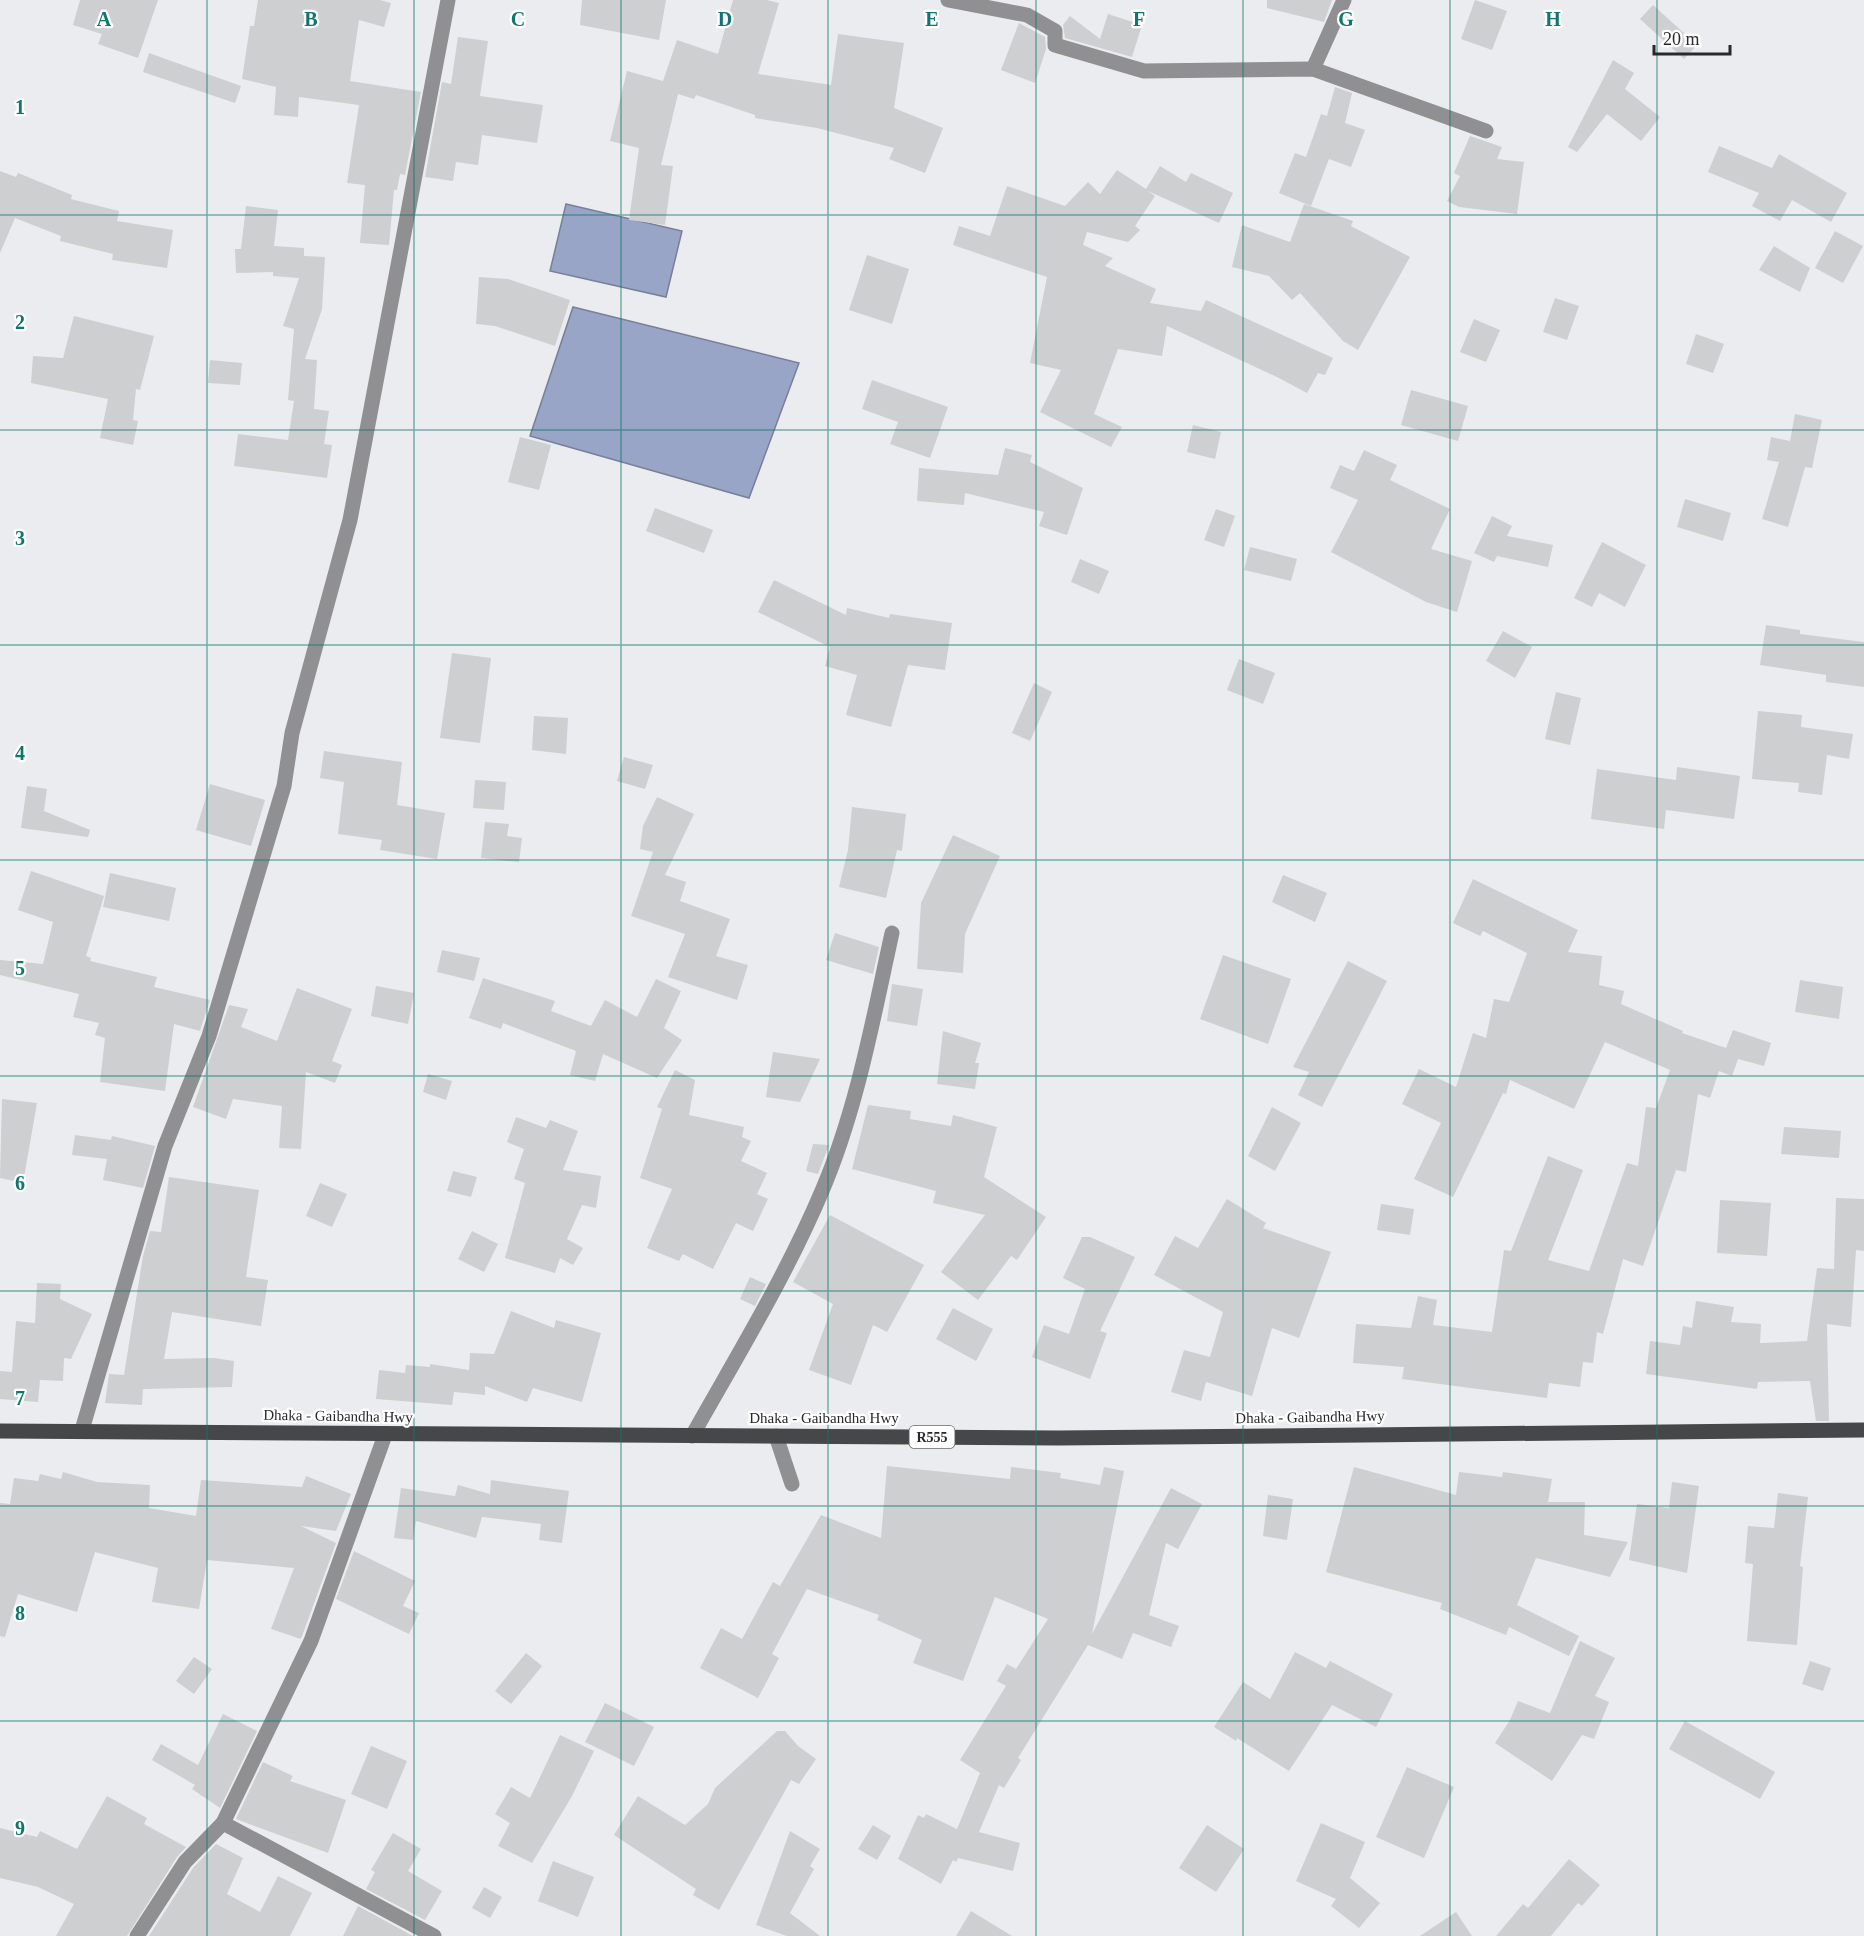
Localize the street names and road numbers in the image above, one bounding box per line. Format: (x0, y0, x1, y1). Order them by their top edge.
street label: Dhaka - Gaibandha Hwy (263, 1407, 413, 1425)
street label: Dhaka - Gaibandha Hwy (1235, 1408, 1385, 1426)
street label: Dhaka - Gaibandha Hwy (749, 1410, 899, 1426)
road number: R555 (910, 1426, 954, 1448)

